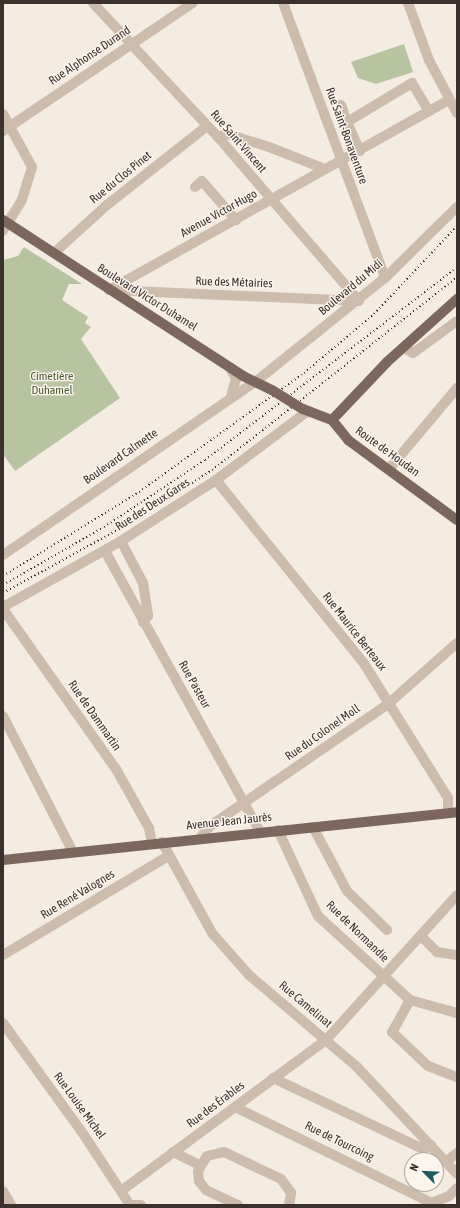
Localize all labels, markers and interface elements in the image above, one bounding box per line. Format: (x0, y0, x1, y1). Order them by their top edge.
street label: Rue Alphonse Durand (47, 23, 133, 89)
street label: Rue Saint-Bonaventure (322, 86, 370, 186)
street label: Rue Saint-Vincent (207, 108, 269, 176)
street label: Rue du Clos Pinet (87, 149, 155, 207)
street label: Avenue Victor Hugo (178, 187, 260, 241)
street label: Boulevard du Midi (316, 257, 386, 319)
street label: Boulevard Victor Duhamel (94, 261, 200, 335)
street label: Rue des Métairies (195, 274, 273, 292)
park label: Cimetière Duhamel (31, 370, 73, 398)
street label: Route de Houdan (352, 424, 422, 480)
street label: Boulevard Calmette (81, 426, 161, 488)
street label: Rue des Deux Gares (113, 476, 193, 534)
street label: Rue Maurice Berteaux (319, 590, 389, 674)
street label: Rue Pasteur (175, 659, 213, 711)
street label: Rue de Dammartin (65, 678, 123, 754)
street label: Rue du Colonel Moll (283, 702, 363, 764)
street label: Avenue Jean Jaurès (186, 810, 272, 834)
street label: Rue René Valognes (38, 867, 118, 923)
street label: Rue de Normandie (323, 898, 391, 966)
street label: Rue Camelinat (276, 979, 334, 1031)
street label: Rue Louise Michel (50, 1070, 108, 1142)
street label: Rue des Érables (184, 1079, 248, 1131)
street label: Rue de Tourcoing (302, 1119, 376, 1165)
north arrow (404, 1152, 444, 1192)
text: N (407, 1162, 421, 1173)

